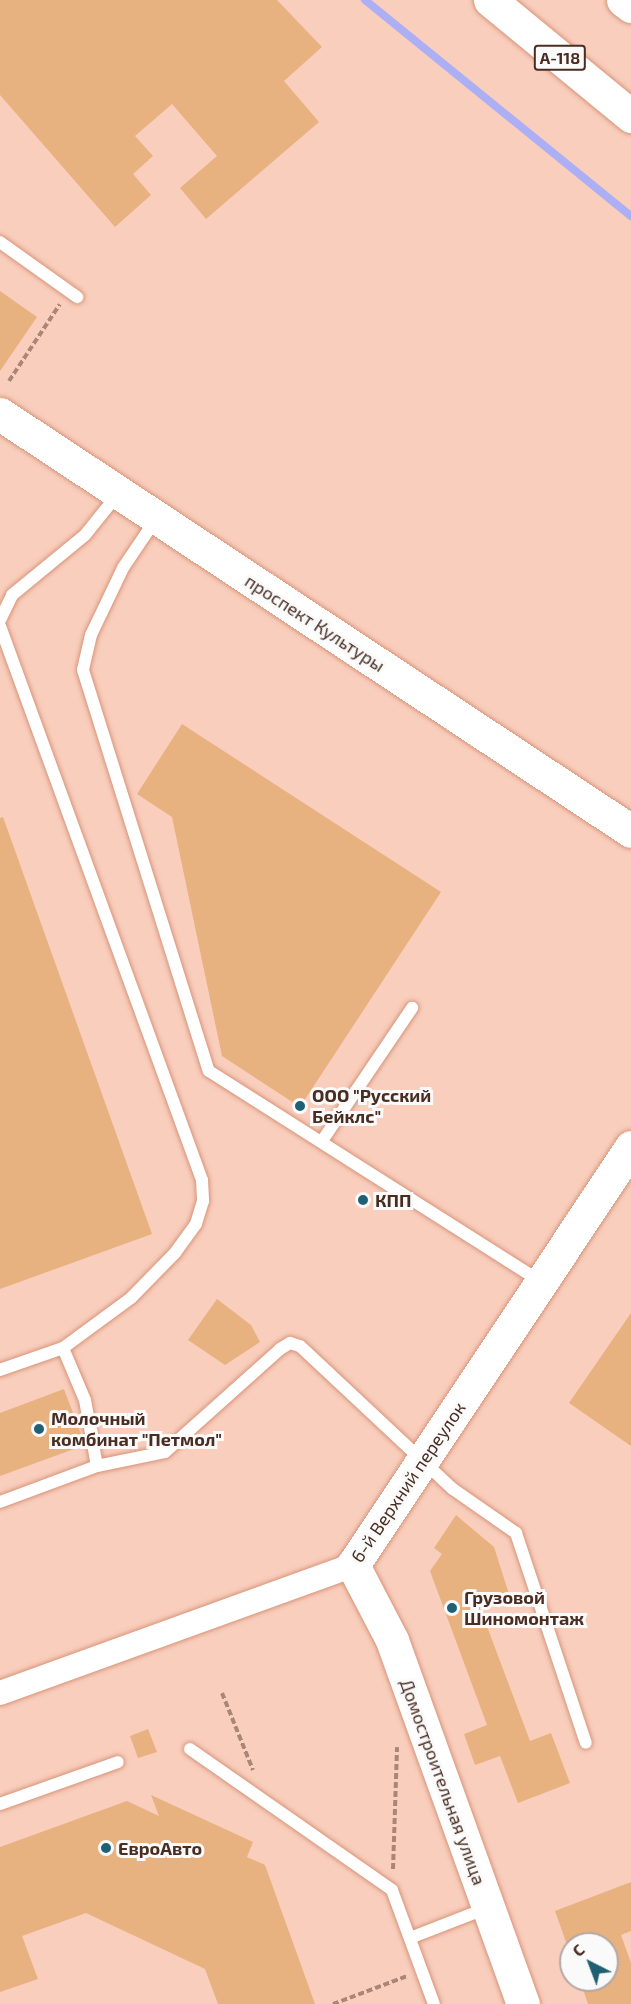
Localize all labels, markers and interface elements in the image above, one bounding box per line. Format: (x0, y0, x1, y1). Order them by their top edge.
road number: А-118 (533, 45, 587, 71)
street label: проспект Культуры (241, 570, 389, 676)
place label: ООО "Русский Бейклс" (312, 1085, 432, 1128)
marker: ООО "Русский Бейклс" (293, 1099, 307, 1113)
place label: КПП (375, 1189, 412, 1211)
marker: КПП (356, 1193, 370, 1207)
street label: 6-й Верхний переулок (346, 1398, 470, 1566)
place label: Молочный комбинат "Петмол" (51, 1408, 222, 1450)
marker: Молочный комбинат "Петмол" (32, 1422, 46, 1436)
place label: Грузовой Шиномонтаж (464, 1587, 584, 1630)
marker: Грузовой Шиномонтаж (445, 1601, 459, 1615)
street label: Домостроительная улица (396, 1676, 490, 1888)
place label: ЕвроАвто (118, 1837, 202, 1859)
marker: ЕвроАвто (99, 1841, 113, 1855)
north arrow (559, 1932, 619, 1992)
text: С (568, 1940, 588, 1960)

